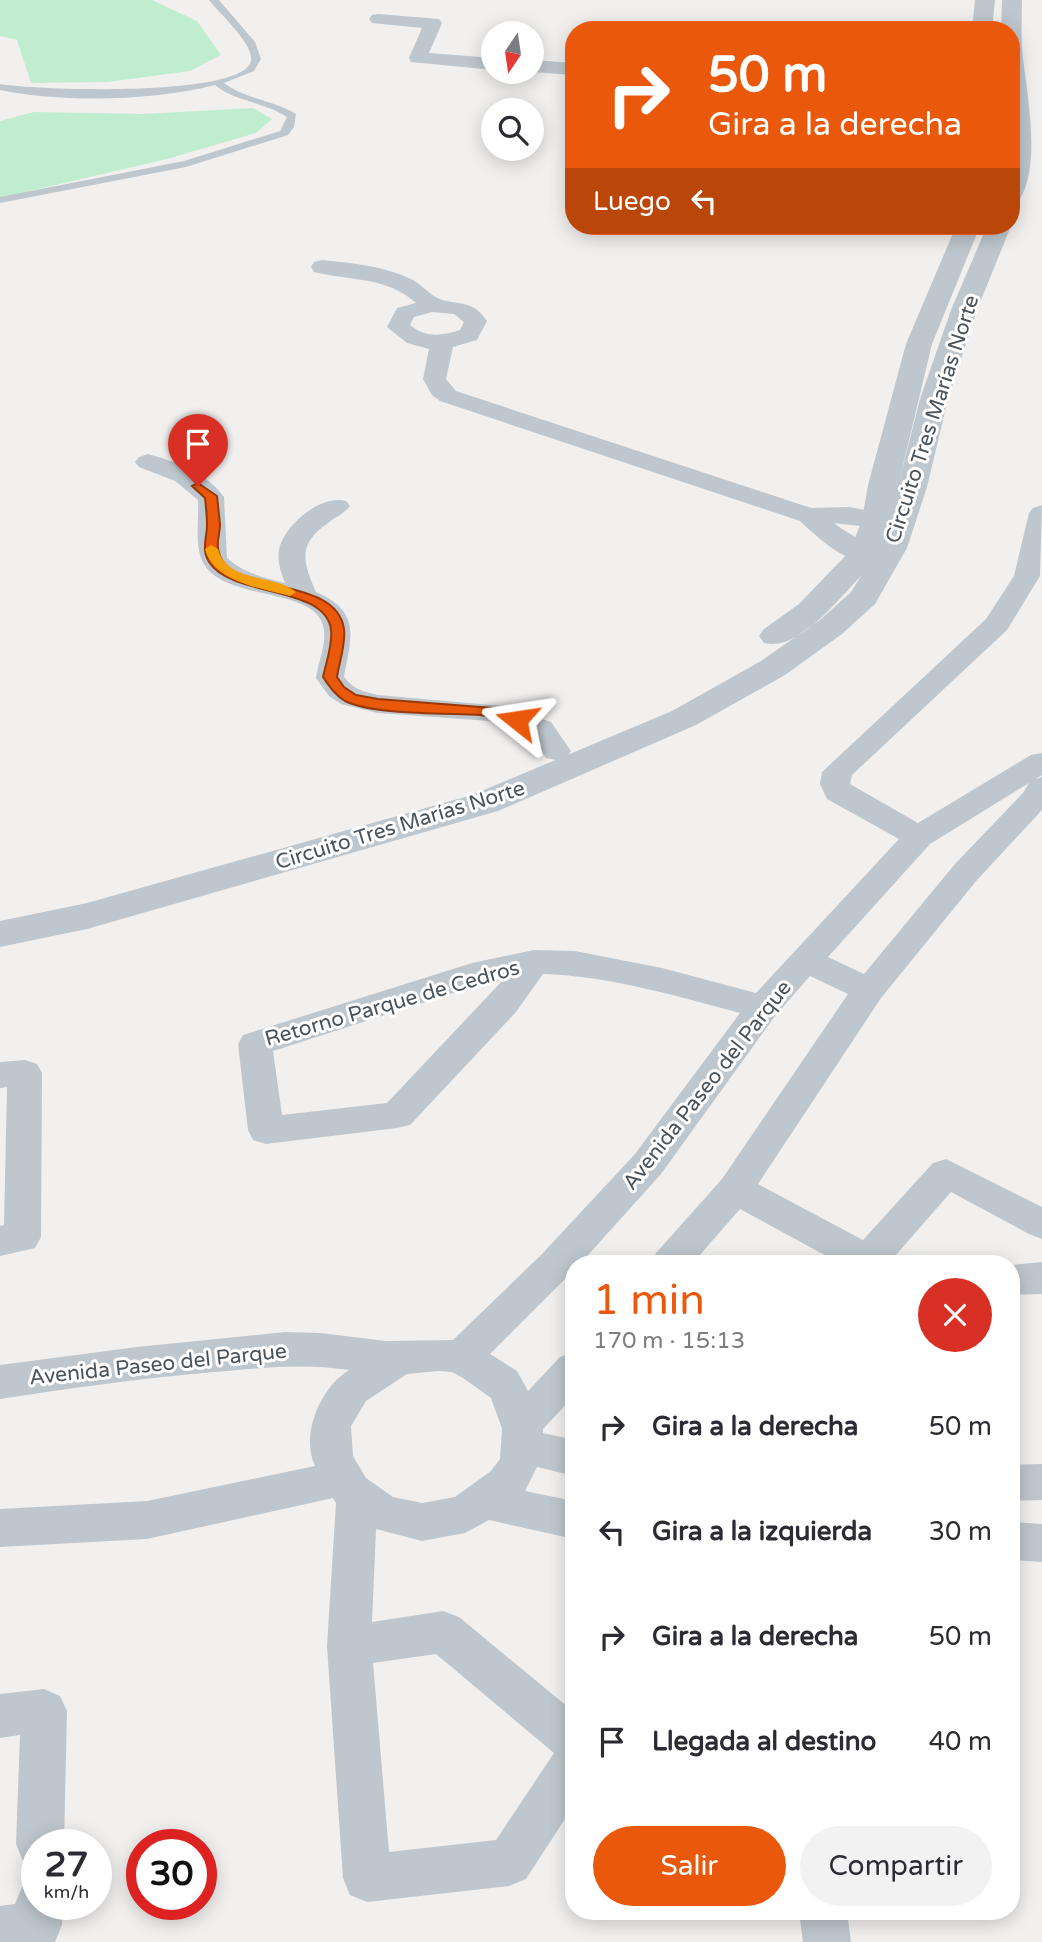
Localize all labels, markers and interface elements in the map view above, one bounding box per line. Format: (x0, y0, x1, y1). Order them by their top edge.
north arrow (481, 21, 544, 84)
map controls (481, 21, 544, 161)
text: 50 m (708, 46, 827, 105)
icon: right (593, 49, 684, 140)
button: search (481, 98, 544, 161)
text: Gira a la derecha (708, 106, 962, 144)
icon: left (685, 182, 723, 220)
text: Luego (593, 186, 671, 217)
street label: Circuito Tres Marías Norte (881, 292, 984, 546)
pin (168, 414, 228, 486)
icon: arrive (179, 425, 217, 463)
position arrow (480, 683, 554, 757)
street label: Circuito Tres Marías Norte (272, 776, 528, 875)
street label: Retorno Parque de Cedros (262, 955, 522, 1052)
street label: Avenida Paseo del Parque (618, 976, 797, 1195)
text: 1 min (593, 1275, 705, 1326)
button: close (918, 1278, 992, 1352)
text: 170 m · 15:13 (593, 1327, 745, 1355)
street label: Avenida Paseo del Parque (28, 1339, 288, 1390)
icon: right (593, 1408, 631, 1446)
text: Gira a la derecha (652, 1411, 858, 1442)
text: 50 m (929, 1411, 992, 1442)
icon: left (593, 1513, 631, 1551)
text: Gira a la izquierda (652, 1516, 872, 1547)
text: 30 m (929, 1516, 992, 1547)
icon: right (593, 1618, 631, 1656)
text: Gira a la derecha (652, 1621, 858, 1652)
text: 50 m (929, 1621, 992, 1652)
icon: arrive (593, 1723, 631, 1761)
text: Llegada al destino (652, 1726, 876, 1757)
text: 40 m (929, 1726, 992, 1757)
button: Salir (593, 1826, 786, 1906)
button: Compartir (800, 1826, 992, 1906)
speed limit sign: 30 (126, 1829, 217, 1920)
text: 27 (45, 1844, 88, 1886)
text: km/h (44, 1881, 89, 1903)

